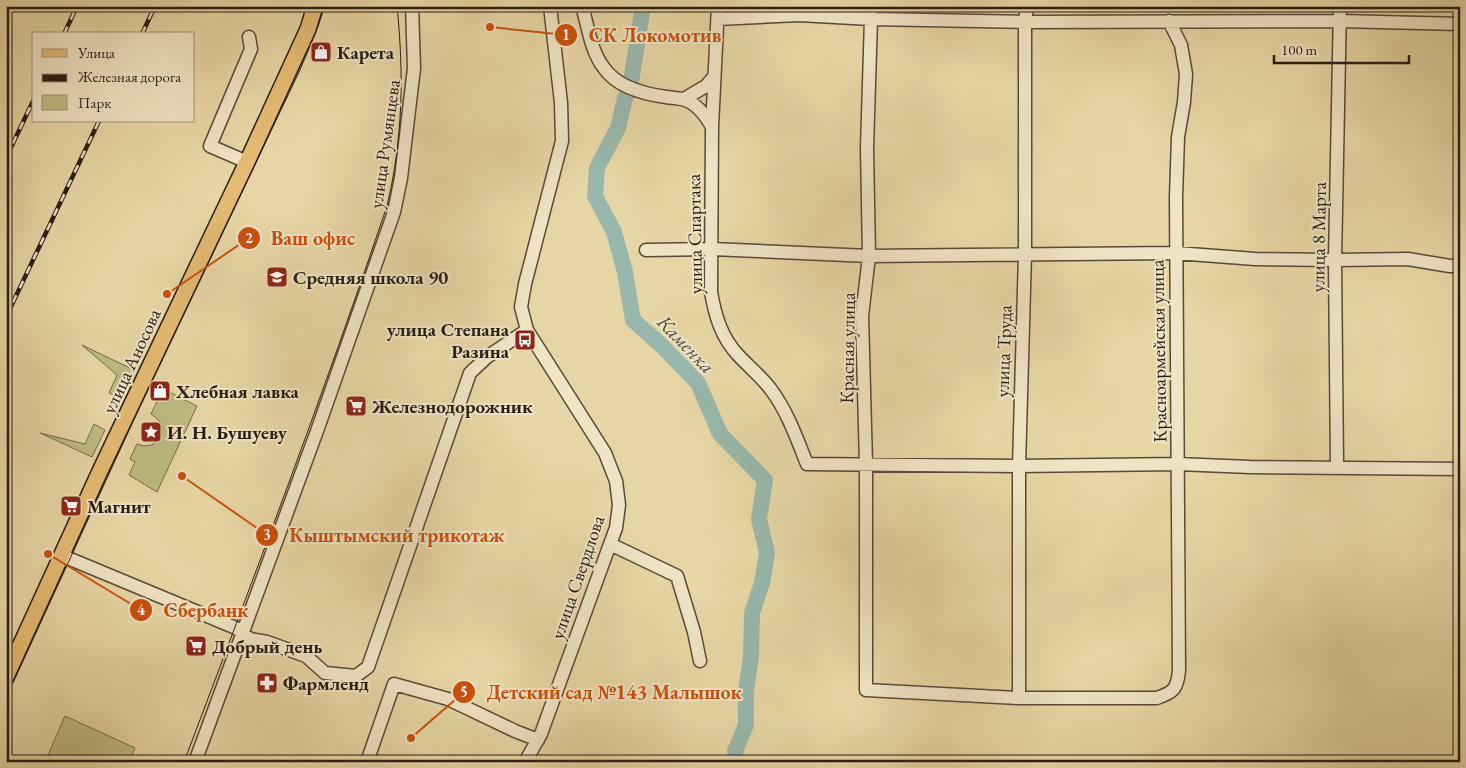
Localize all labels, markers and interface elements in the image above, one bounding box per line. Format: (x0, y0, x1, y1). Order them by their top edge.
callout: СК Локомотив (554, 17, 731, 52)
text: СК Локомотив (589, 22, 722, 48)
text: 1 (562, 25, 570, 44)
legend (32, 32, 195, 122)
scale bar (1274, 32, 1408, 64)
shop icon: Карета (309, 40, 333, 64)
place label: Карета (337, 40, 395, 65)
text: 100 m (1281, 40, 1318, 59)
text: Улица (77, 43, 115, 62)
text: Железная дорога (77, 67, 181, 86)
street label: улица Румянцева (363, 78, 406, 210)
text: Парк (78, 93, 111, 112)
street label: улица Спартака (681, 173, 708, 294)
street label: улица 8 Марта (1305, 181, 1332, 293)
callout: Ваш офис (236, 221, 366, 256)
text: Ваш офис (271, 225, 355, 251)
text: 2 (245, 228, 253, 247)
street label: Красноармейская улица (1144, 259, 1173, 443)
school or university icon: Средняя школа 90 (265, 265, 289, 289)
place label: Средняя школа 90 (293, 265, 448, 290)
street label: Красная улица (834, 292, 861, 404)
street label: улица Аносова (96, 304, 167, 418)
street label: улица Труда (989, 304, 1018, 398)
water label: Каменка (651, 308, 720, 379)
place label: улица Степана Разина (387, 317, 510, 364)
bus stop icon: улица Степана Разина (513, 328, 537, 352)
shop icon: Хлебная лавка (148, 379, 172, 403)
place label: Хлебная лавка (175, 379, 299, 404)
supermarket icon: Железнодорожник (344, 394, 368, 418)
place label: Железнодорожник (371, 394, 533, 419)
place icon: И. Н. Бушуеву (139, 420, 163, 444)
place label: И. Н. Бушуеву (167, 420, 288, 445)
supermarket icon: Магнит (59, 494, 83, 518)
place label: Магнит (87, 494, 151, 519)
street label: улица Свердлова (545, 512, 610, 642)
callout: Кыштымский трикотаж (254, 517, 514, 552)
text: Кыштымский трикотаж (289, 522, 505, 548)
text: 3 (263, 525, 271, 544)
callout: Сбербанк (129, 593, 259, 628)
text: Сбербанк (164, 597, 248, 623)
text: 4 (137, 600, 146, 619)
supermarket icon: Добрый день (184, 634, 208, 658)
place label: Добрый день (212, 634, 322, 659)
pharmacy icon: Фармленд (255, 671, 279, 695)
place label: Фармленд (283, 671, 369, 696)
callout: Детский сад №143 Малышок (451, 674, 751, 709)
text: Детский сад №143 Малышок (486, 679, 742, 705)
text: 5 (460, 682, 468, 701)

